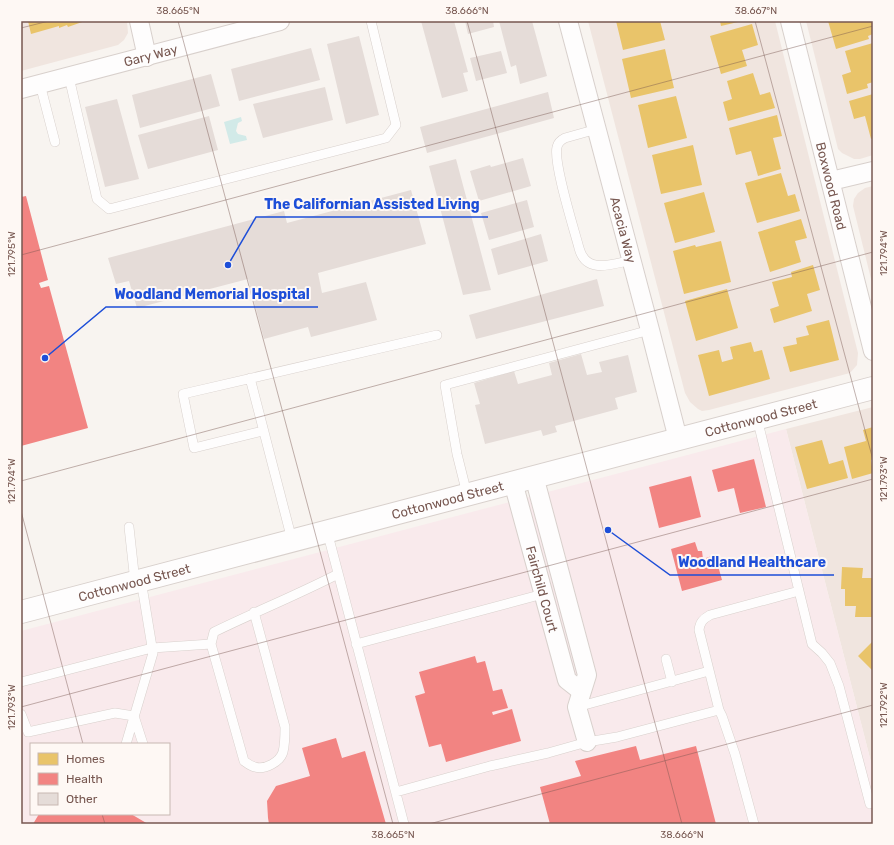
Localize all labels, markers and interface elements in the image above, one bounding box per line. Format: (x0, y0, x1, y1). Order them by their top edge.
text: 38.665°N (156, 5, 200, 17)
text: 38.666°N (445, 5, 489, 17)
text: 38.667°N (735, 5, 777, 17)
street label: Gary Way (122, 41, 179, 69)
street label: Boxwood Road (813, 140, 850, 231)
callout: The Californian Assisted Living (256, 191, 488, 217)
street label: Acacia Way (607, 195, 639, 265)
text: The Californian Assisted Living (264, 196, 480, 213)
text: 121.794°W (878, 230, 890, 276)
text: 121.795°W (6, 231, 18, 277)
callout: Woodland Memorial Hospital (106, 281, 318, 307)
text: Woodland Memorial Hospital (114, 286, 310, 303)
street label: Cottonwood Street (703, 396, 819, 439)
text: 121.793°W (878, 456, 890, 502)
text: 121.794°W (6, 458, 18, 504)
street label: Cottonwood Street (390, 478, 505, 522)
street label: Fairchild Court (523, 544, 561, 634)
callout: Woodland Healthcare (670, 549, 834, 575)
text: Woodland Healthcare (678, 554, 826, 571)
street label: Cottonwood Street (76, 560, 192, 604)
text: 121.792°W (878, 682, 890, 728)
text: 121.793°W (6, 684, 18, 730)
legend (30, 743, 170, 815)
text: Homes (66, 752, 105, 766)
text: Health (66, 772, 103, 786)
text: Other (66, 792, 98, 806)
text: 38.665°N (371, 829, 415, 841)
text: 38.666°N (660, 829, 704, 841)

